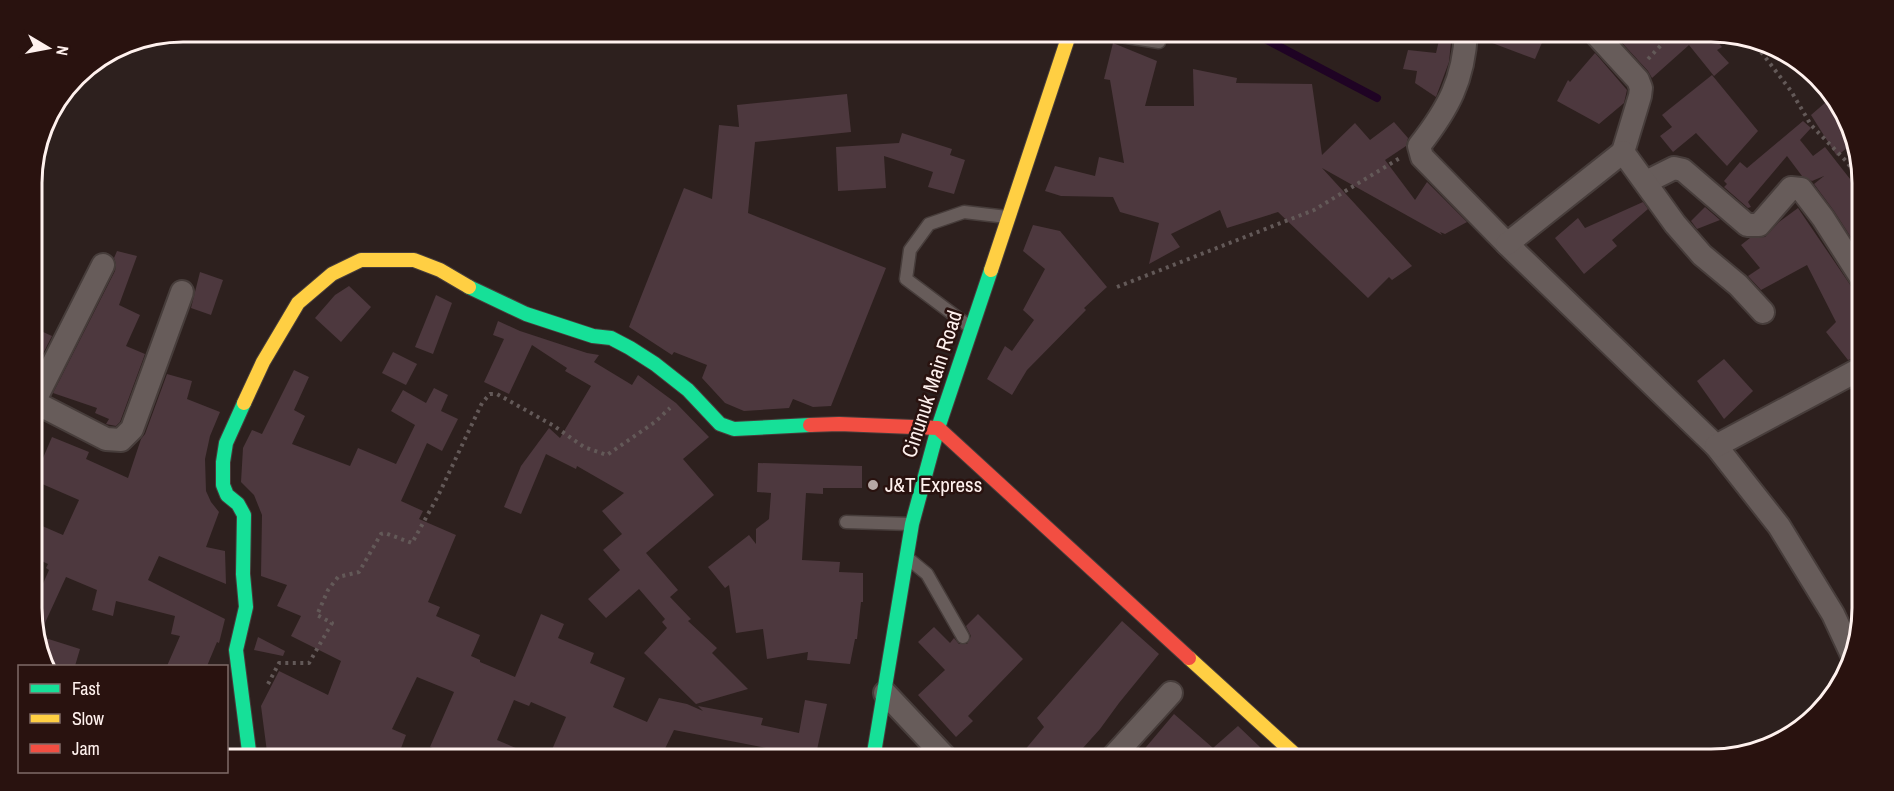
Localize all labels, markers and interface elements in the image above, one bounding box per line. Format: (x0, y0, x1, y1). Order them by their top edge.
north arrow (18, 18, 78, 78)
text: N (51, 44, 74, 57)
street label: Cinunuk Main Road (894, 307, 969, 461)
place label: J&T Express (885, 470, 982, 499)
marker: J&T Express (866, 478, 880, 492)
legend (18, 665, 228, 773)
text: Fast (72, 676, 100, 701)
text: Slow (72, 706, 104, 731)
text: Jam (72, 736, 100, 761)

